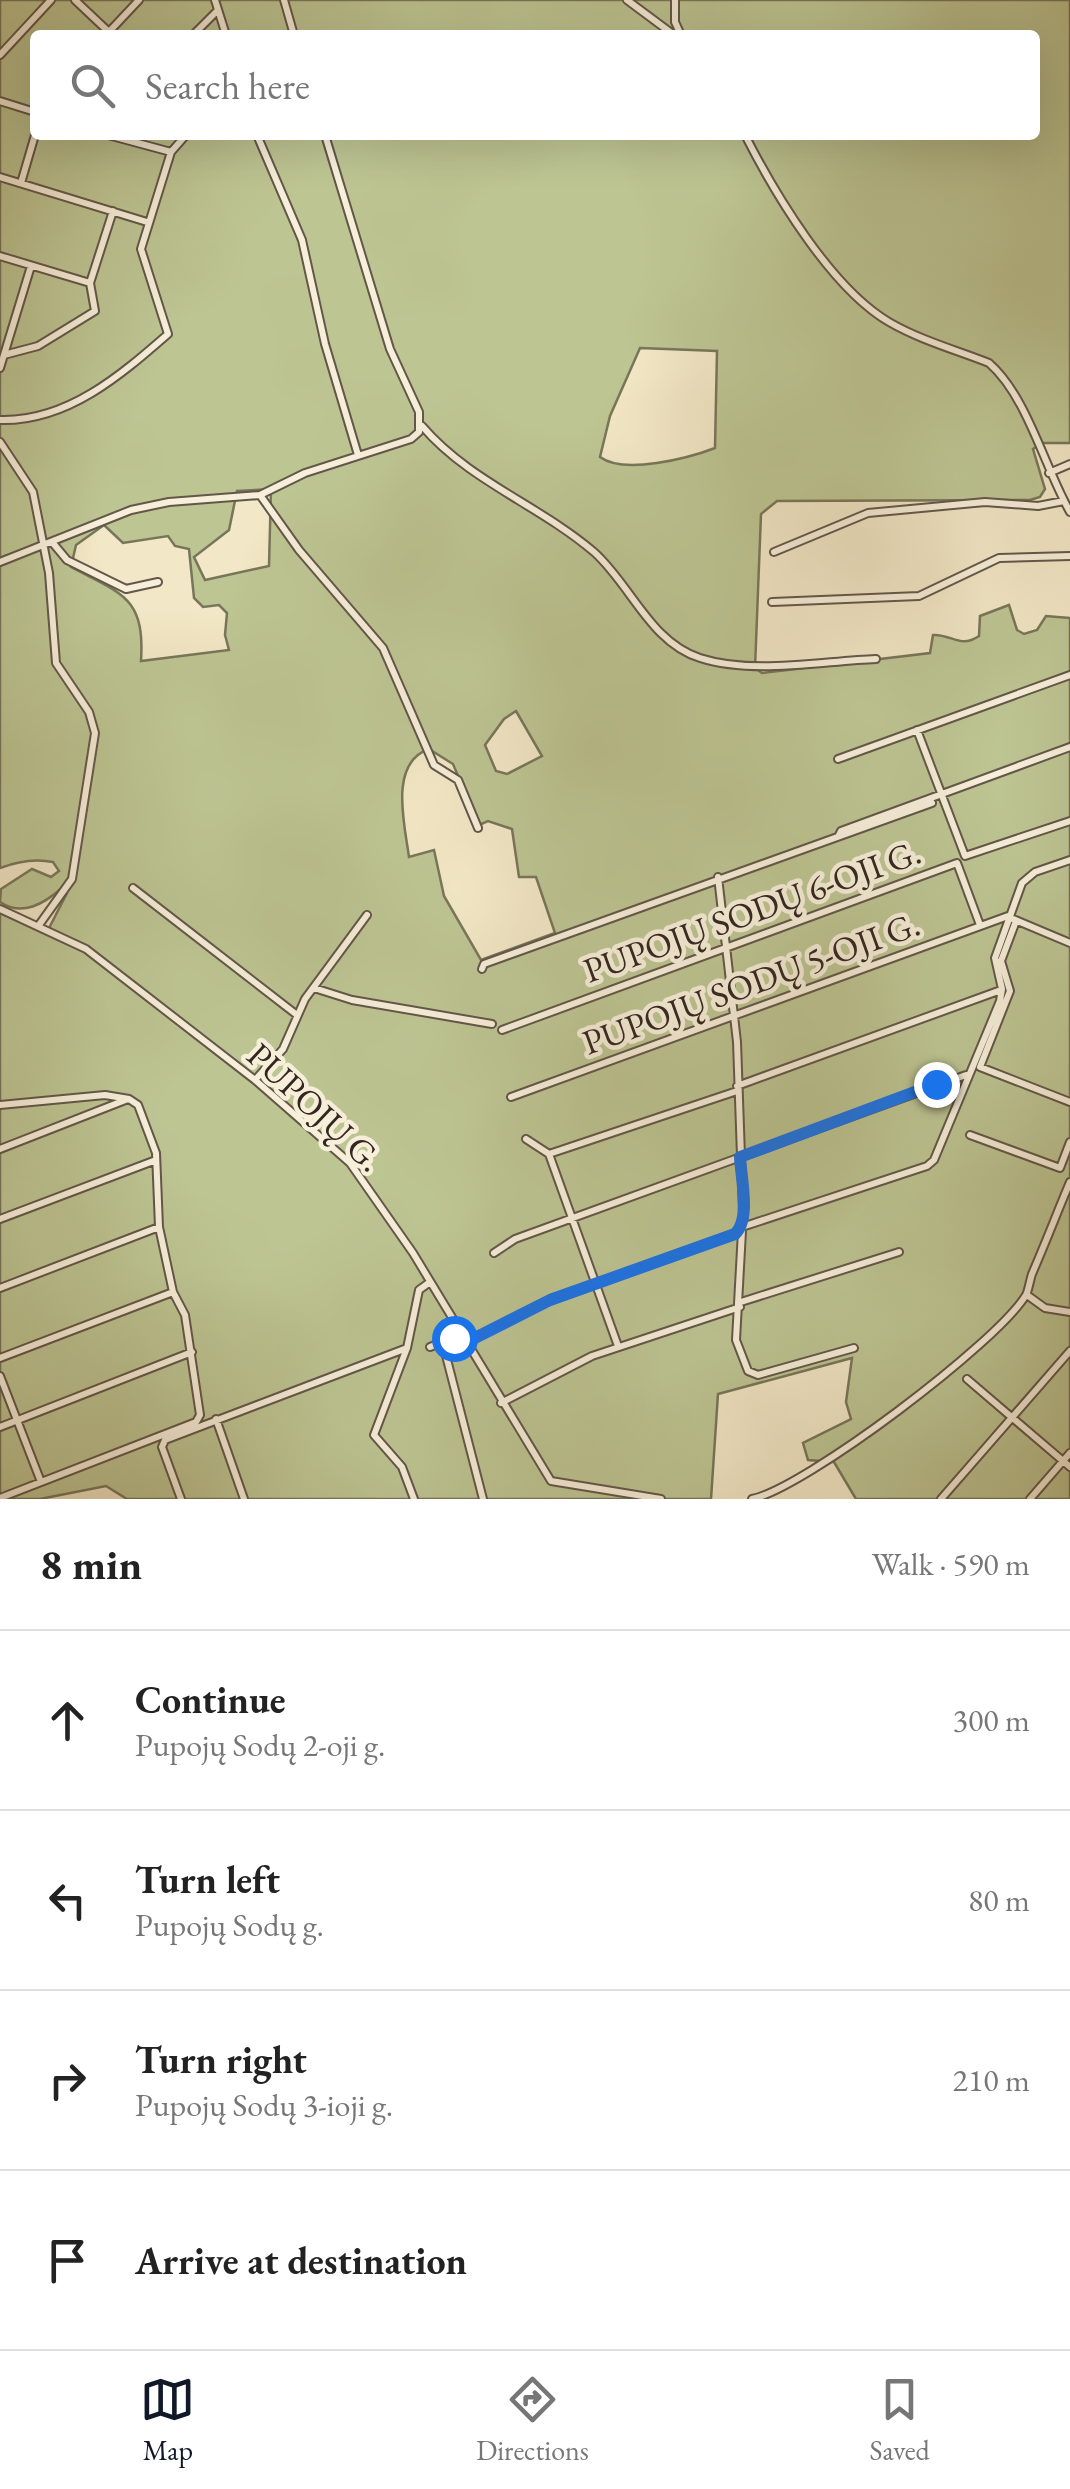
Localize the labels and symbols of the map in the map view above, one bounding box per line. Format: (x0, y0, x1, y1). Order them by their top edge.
street label: PUPOJŲ SODŲ 6-OJI G. (577, 829, 927, 992)
street label: PUPOJŲ SODŲ 5-OJI G. (576, 901, 926, 1064)
street label: PUPOJŲ G. (238, 1032, 393, 1181)
route end (914, 1062, 960, 1108)
route start (432, 1316, 478, 1362)

